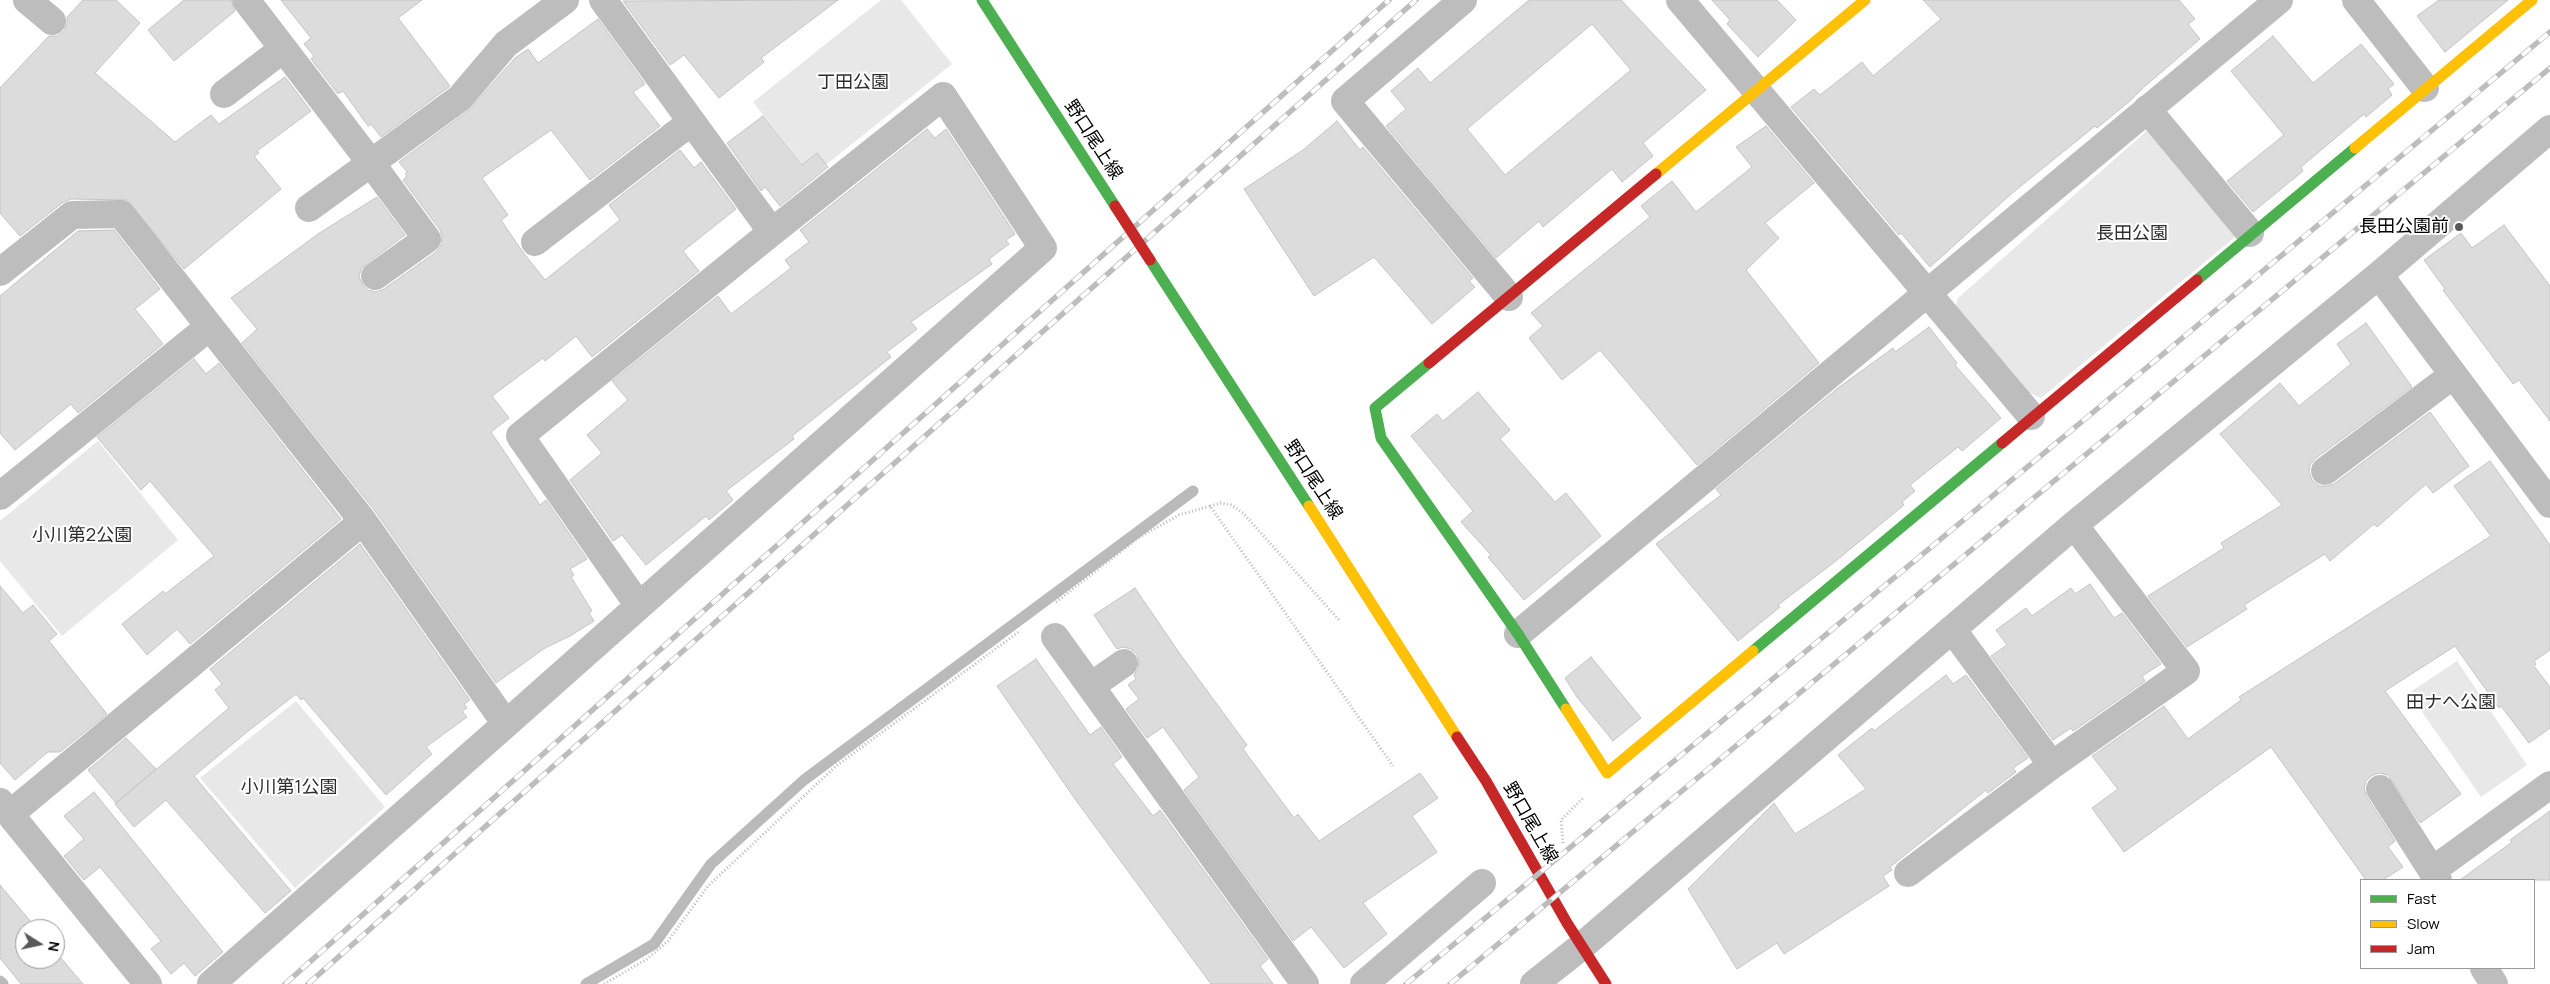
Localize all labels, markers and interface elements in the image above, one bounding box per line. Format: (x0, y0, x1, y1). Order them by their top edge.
park label: 丁田公園 (817, 72, 889, 94)
street label: 野口尾上線 (1059, 96, 1127, 184)
place label: 長田公園前 (2359, 216, 2449, 238)
marker: 長田公園前 (2453, 221, 2465, 233)
park label: 長田公園 (2096, 223, 2168, 245)
street label: 野口尾上線 (1279, 436, 1347, 524)
park label: 小川第2公園 (32, 525, 132, 547)
park label: 田ナへ公園 (2406, 692, 2496, 714)
park label: 小川第1公園 (240, 777, 338, 799)
street label: 野口尾上線 (1498, 779, 1562, 867)
legend (2360, 879, 2535, 969)
text: Fast (2407, 888, 2436, 909)
text: Slow (2407, 913, 2440, 934)
north arrow (15, 919, 65, 969)
text: Jam (2407, 938, 2435, 959)
text: N (44, 940, 65, 953)

